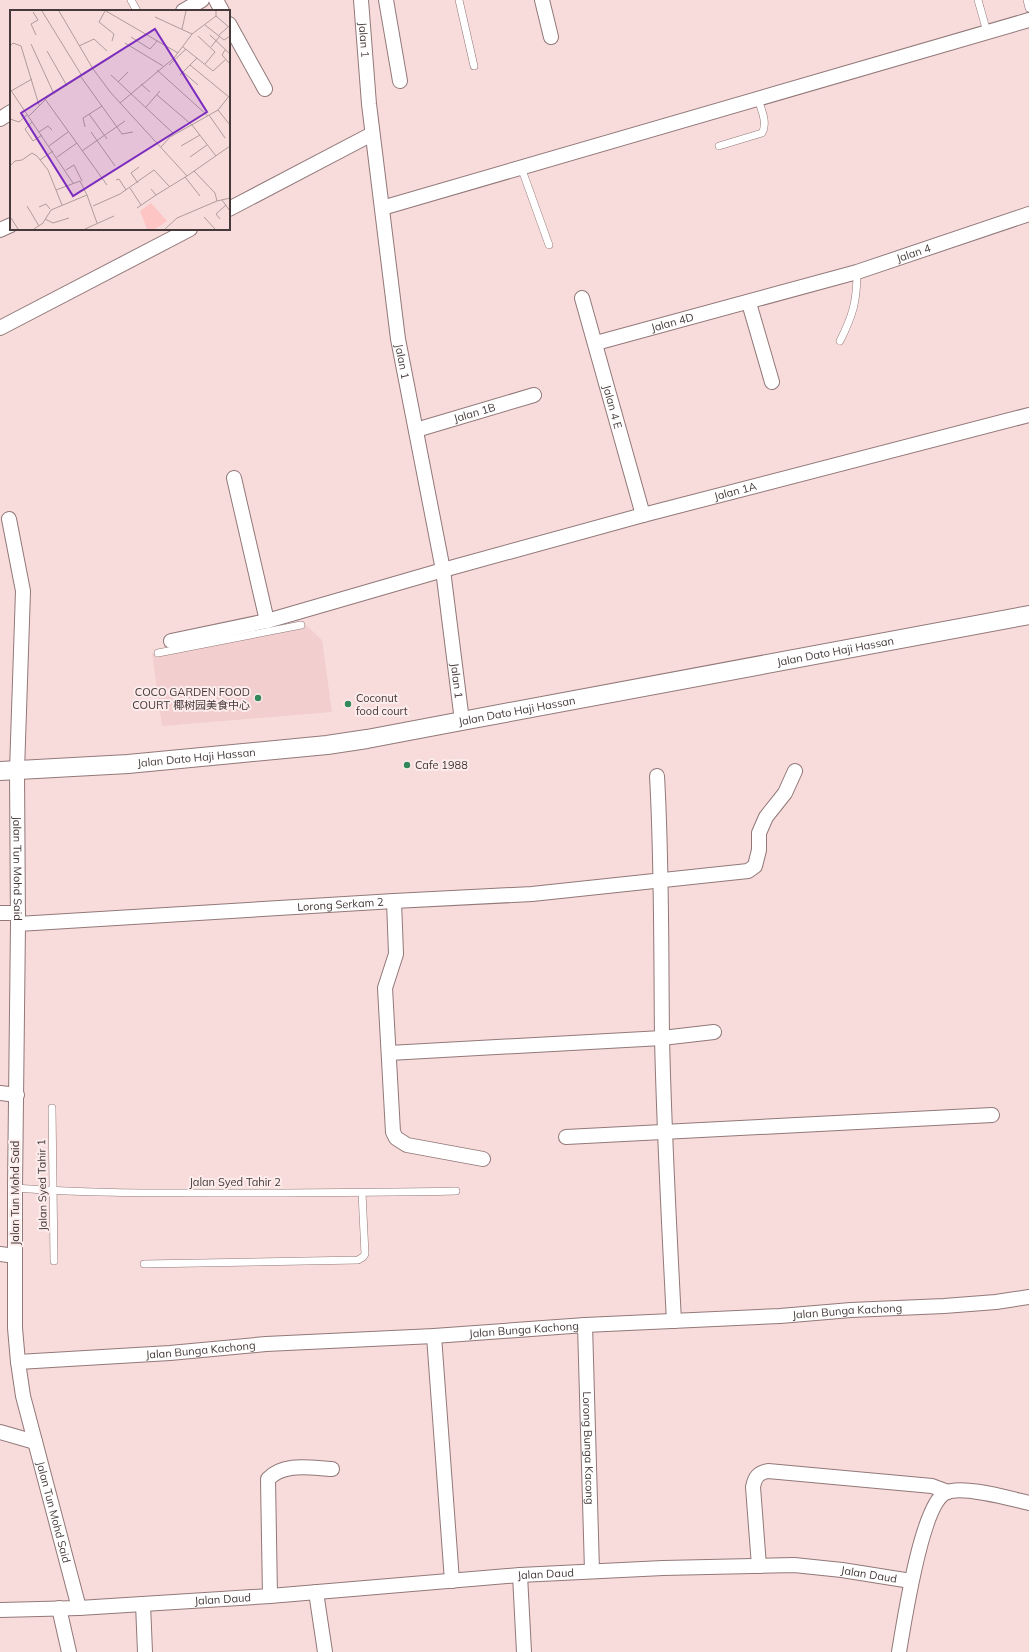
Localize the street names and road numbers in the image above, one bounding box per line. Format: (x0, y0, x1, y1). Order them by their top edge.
street label: Jalan 1 (356, 22, 372, 58)
street label: Jalan 4 (894, 241, 933, 265)
street label: Jalan 4D (649, 310, 695, 335)
street label: Jalan 1 (392, 343, 413, 380)
street label: Jalan 4 E (600, 383, 625, 430)
street label: Jalan 1B (452, 400, 497, 425)
street label: Jalan 1A (712, 479, 758, 503)
street label: Jalan Dato Haji Hassan (776, 633, 895, 669)
street label: Jalan 1 (448, 662, 466, 699)
street label: Jalan Dato Haji Hassan (457, 693, 576, 729)
street label: Jalan Dato Haji Hassan (137, 745, 256, 770)
street label: Jalan Tun Mohd Said (10, 816, 25, 921)
street label: Lorong Serkam 2 (297, 895, 384, 914)
street label: Jalan Syed Tahir 1 (34, 1139, 50, 1231)
street label: Jalan Tun Mohd Said (8, 1141, 22, 1245)
street label: Jalan Syed Tahir 2 (189, 1175, 281, 1189)
street label: Jalan Bunga Kachong (792, 1301, 903, 1322)
street label: Jalan Bunga Kachong (468, 1318, 579, 1340)
street label: Jalan Bunga Kachong (145, 1338, 256, 1361)
street label: Lorong Bunga Kacong (580, 1391, 597, 1505)
street label: Jalan Tun Mohd Said (34, 1460, 74, 1564)
street label: Jalan Daud (840, 1563, 898, 1586)
street label: Jalan Daud (517, 1565, 574, 1582)
street label: Jalan Daud (194, 1590, 251, 1608)

